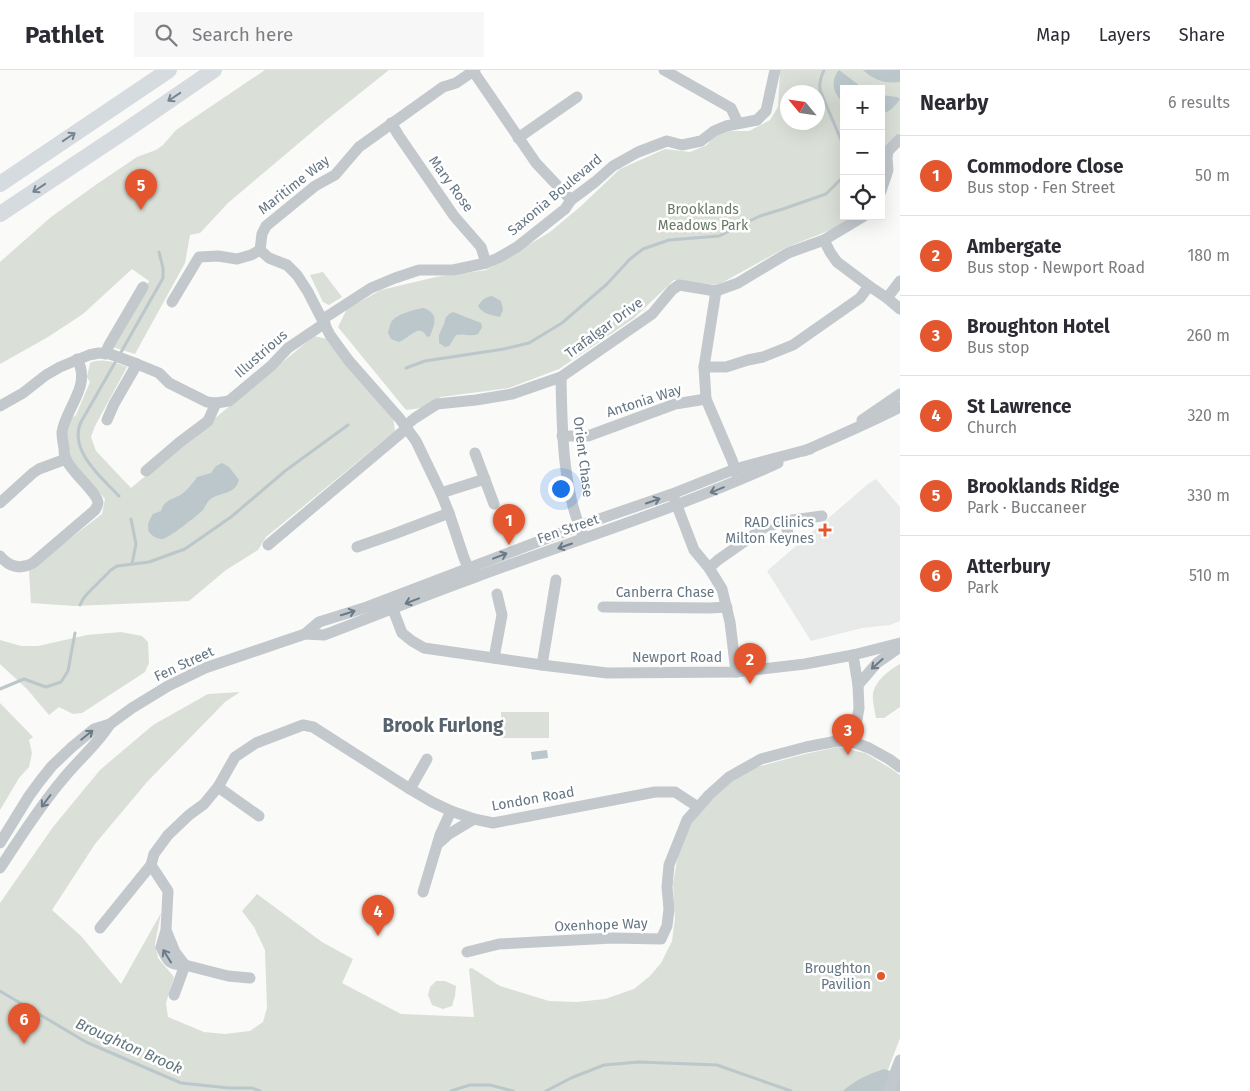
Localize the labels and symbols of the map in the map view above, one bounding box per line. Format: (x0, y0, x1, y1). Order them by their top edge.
north arrow (780, 85, 825, 130)
one-way arrow (167, 92, 181, 103)
one-way arrow (62, 132, 76, 142)
street label: Saxonia Boulevard (504, 151, 606, 239)
street label: Maritime Way (255, 152, 333, 218)
street label: Mary Rose (425, 153, 477, 215)
pin: 5 (125, 169, 157, 210)
one-way arrow (32, 183, 46, 193)
park label: Brooklands Meadows Park (658, 201, 749, 234)
street label: Trafalgar Drive (562, 294, 646, 362)
street label: Illustrious (231, 326, 291, 382)
street label: Antonia Way (604, 381, 684, 421)
street label: Orient Chase (570, 416, 596, 498)
your location (548, 476, 574, 502)
one-way arrow (710, 486, 725, 495)
one-way arrow (645, 496, 660, 505)
pin: 1 (493, 504, 525, 545)
street label: Fen Street (535, 510, 602, 547)
place label: RAD Clinics Milton Keynes (725, 514, 814, 547)
marker: RAD Clinics Milton Keynes (818, 523, 832, 537)
one-way arrow (558, 542, 573, 551)
one-way arrow (492, 551, 507, 560)
street label: Canberra Chase (616, 584, 714, 601)
one-way arrow (405, 598, 420, 607)
one-way arrow (340, 608, 355, 617)
street label: Fen Street (151, 642, 217, 685)
pin: 2 (734, 643, 766, 684)
street label: Newport Road (632, 649, 722, 666)
one-way arrow (871, 658, 884, 670)
district label: Brook Furlong (382, 714, 504, 737)
pin: 3 (832, 714, 864, 755)
one-way arrow (80, 729, 93, 740)
street label: London Road (490, 783, 576, 815)
one-way arrow (41, 794, 51, 808)
pin: 4 (362, 895, 394, 936)
street label: Oxenhope Way (554, 915, 648, 935)
one-way arrow (161, 949, 171, 963)
place label: Broughton Pavilion (804, 960, 871, 993)
marker: Broughton Pavilion (875, 970, 887, 982)
pin: 6 (8, 1003, 40, 1044)
water label: Broughton Brook (73, 1014, 185, 1078)

